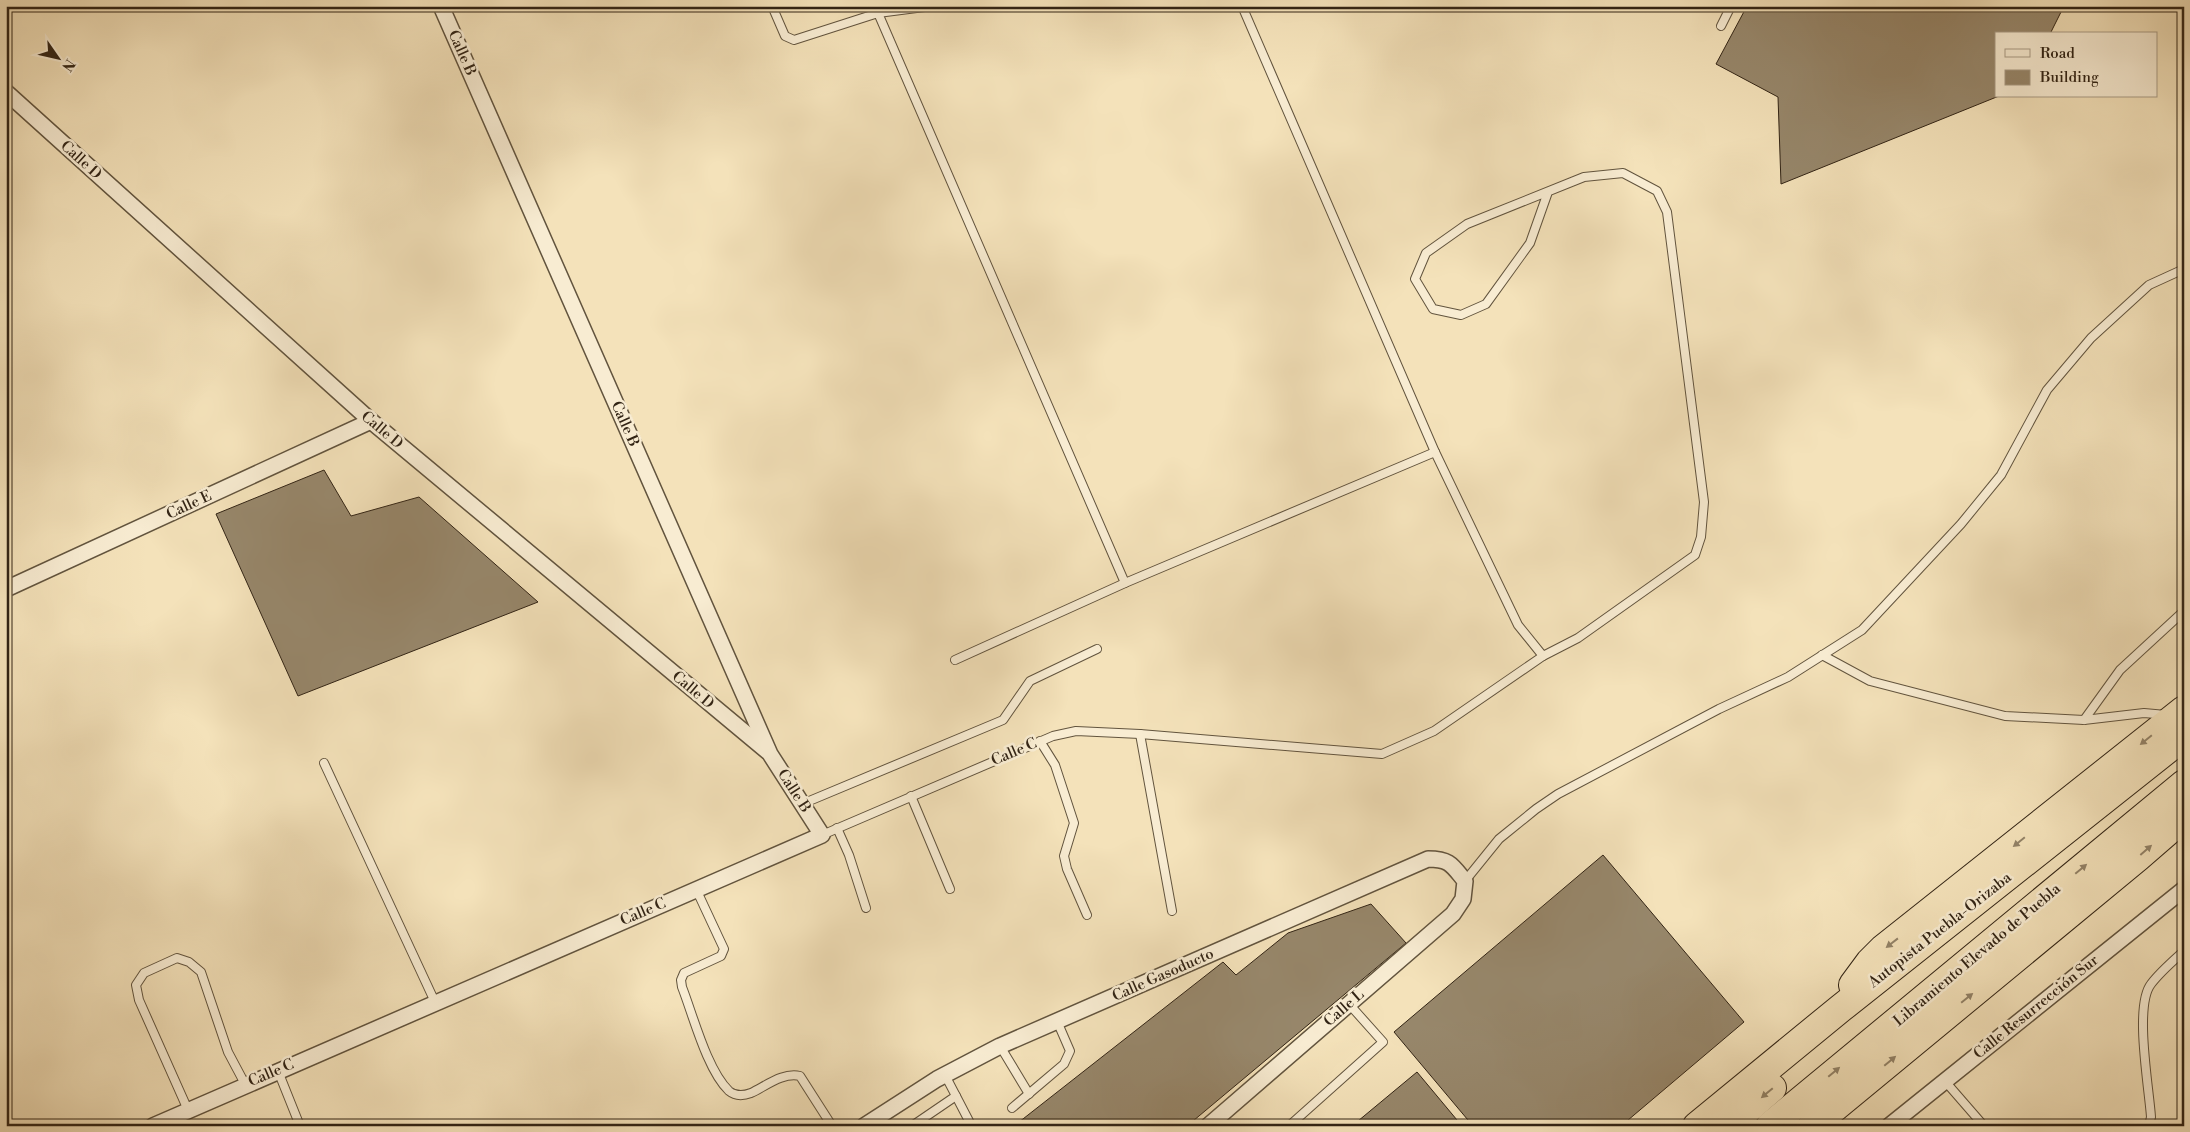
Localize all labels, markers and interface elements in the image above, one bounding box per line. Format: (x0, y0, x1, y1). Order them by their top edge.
street label: Calle B (444, 27, 480, 79)
north arrow (32, 32, 82, 82)
legend (1995, 32, 2158, 98)
text: Road (2040, 44, 2075, 63)
text: N (57, 55, 79, 74)
text: Building (2039, 68, 2099, 87)
street label: Calle D (56, 137, 106, 183)
street label: Calle B (607, 398, 643, 450)
street label: Calle D (357, 407, 407, 453)
street label: Calle E (163, 486, 215, 524)
street label: Calle D (668, 667, 718, 713)
street label: Calle C (988, 734, 1040, 770)
one-way arrow (2139, 735, 2152, 746)
street label: Calle B (773, 766, 815, 816)
one-way arrow (2012, 836, 2025, 847)
one-way arrow (2140, 844, 2152, 856)
one-way arrow (2074, 863, 2087, 874)
street label: Autopista Puebla-Orizaba (1864, 868, 2016, 992)
street label: Libramiento Elevado de Puebla (1890, 879, 2065, 1031)
street label: Calle C (617, 894, 669, 930)
one-way arrow (1885, 937, 1898, 948)
street label: Calle Gasoducto (1109, 944, 1217, 1006)
street label: Calle Resurrección Sur (1970, 950, 2103, 1063)
street label: Calle L (1320, 985, 1368, 1031)
one-way arrow (1960, 992, 1973, 1003)
street label: Calle C (245, 1055, 297, 1091)
one-way arrow (1883, 1056, 1896, 1067)
one-way arrow (1827, 1067, 1840, 1078)
one-way arrow (1761, 1087, 1773, 1099)

